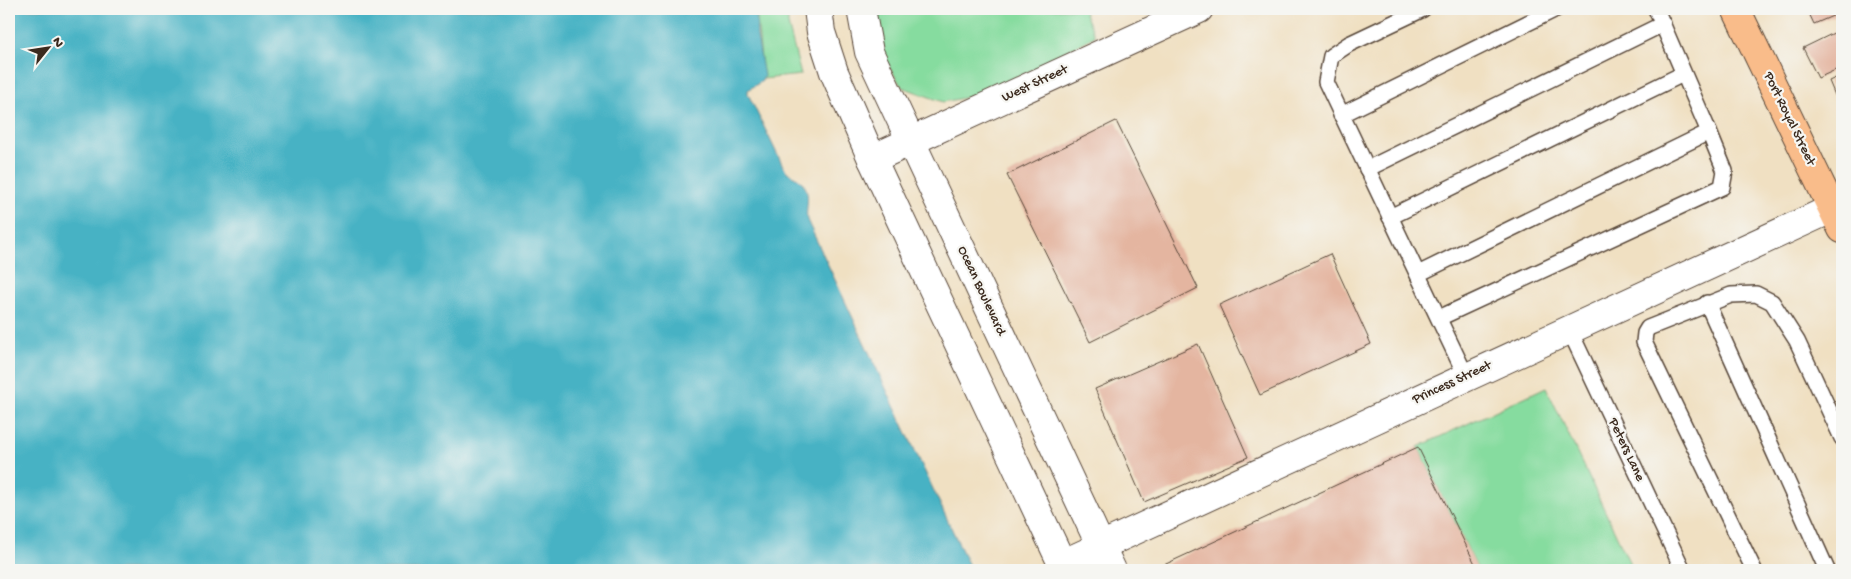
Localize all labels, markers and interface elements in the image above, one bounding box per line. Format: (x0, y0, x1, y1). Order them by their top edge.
north arrow (22, 22, 72, 72)
text: N (47, 35, 67, 51)
street label: West Street (999, 61, 1072, 107)
street label: Port Royal Street (1759, 69, 1820, 170)
street label: Ocean Boulevard (953, 244, 1010, 340)
street label: Princess Street (1409, 357, 1495, 409)
street label: Peters Lane (1603, 415, 1648, 485)

